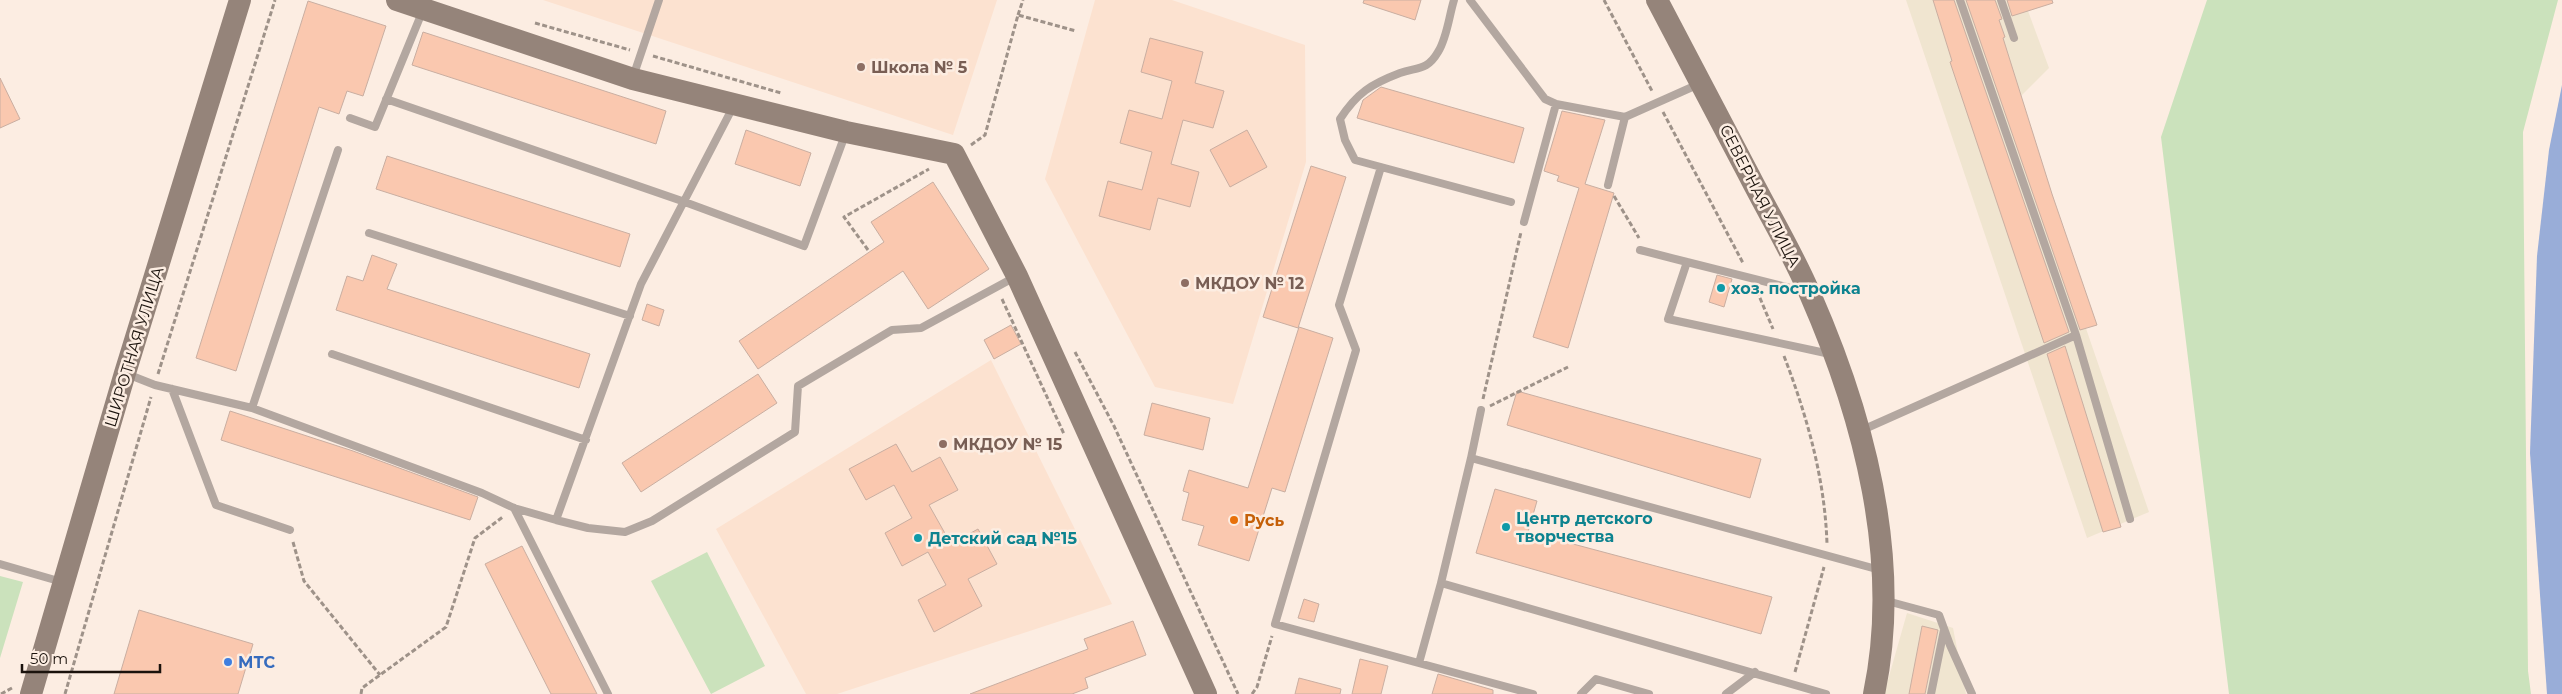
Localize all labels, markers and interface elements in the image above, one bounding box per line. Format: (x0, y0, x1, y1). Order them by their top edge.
place label: Школа № 5 (871, 58, 968, 77)
marker: Школа № 5 (855, 61, 867, 73)
street label: СЕВЕРНАЯ УЛИЦА (1716, 121, 1804, 271)
street label: ШИРОТНАЯ УЛИЦА (101, 264, 167, 430)
place label: МКДОУ № 12 (1195, 274, 1304, 293)
marker: МКДОУ № 12 (1179, 277, 1191, 289)
place label: хоз. постройка (1731, 279, 1861, 298)
marker: хоз. постройка (1715, 282, 1727, 294)
place label: МКДОУ № 15 (953, 435, 1063, 454)
marker: МКДОУ № 15 (937, 438, 949, 450)
place label: Центр детского творчества (1516, 509, 1653, 546)
place label: Русь (1244, 511, 1285, 530)
marker: Русь (1228, 514, 1240, 526)
marker: Центр детского творчества (1500, 521, 1512, 533)
place label: Детский сад №15 (928, 529, 1077, 548)
marker: Детский сад №15 (912, 532, 924, 544)
scale bar (22, 642, 160, 674)
text: 50 m (30, 649, 68, 668)
place label: МТС (238, 653, 275, 672)
marker: МТС (222, 656, 234, 668)

